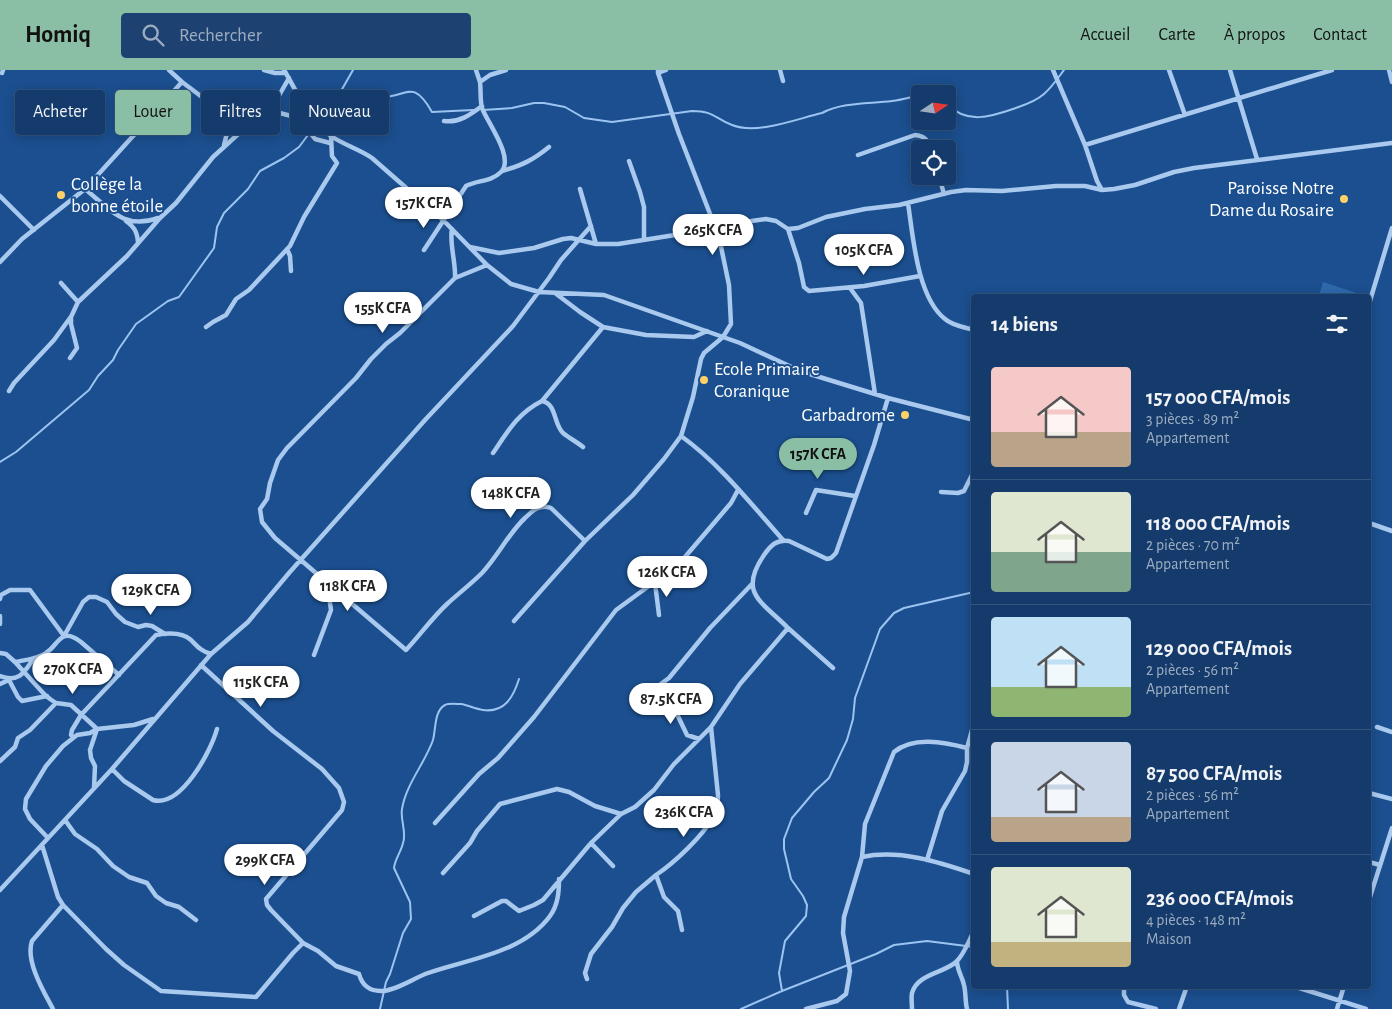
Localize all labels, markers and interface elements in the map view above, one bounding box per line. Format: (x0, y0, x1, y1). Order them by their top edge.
search box (121, 13, 471, 58)
icon: search (139, 21, 167, 49)
text: Homiq (25, 23, 91, 47)
text: Rechercher (179, 26, 262, 45)
text: Accueil (1080, 26, 1131, 44)
text: Carte (1159, 26, 1196, 44)
text: À propos (1224, 26, 1285, 44)
text: Contact (1313, 26, 1367, 44)
north arrow (911, 85, 956, 130)
map controls (911, 85, 956, 185)
chip: Acheter (15, 90, 105, 135)
chip: Louer (115, 90, 191, 135)
chip: Filtres (201, 90, 280, 135)
chip: Nouveau (290, 90, 389, 135)
button: locate (911, 140, 956, 185)
place label: Collège la bonne étoile (71, 175, 163, 216)
place label: Paroisse Notre Dame du Rosaire (1209, 179, 1334, 220)
pin: 157K CFA (372, 186, 476, 229)
marker: Collège la bonne étoile (55, 189, 67, 201)
marker: Paroisse Notre Dame du Rosaire (1338, 193, 1350, 205)
text: 157K CFA (396, 195, 452, 211)
pin: 265K CFA (661, 214, 765, 256)
text: 265K CFA (684, 222, 742, 238)
pin: 105K CFA (812, 234, 916, 276)
text: 105K CFA (835, 242, 893, 258)
pin: 155K CFA (331, 292, 435, 334)
text: 155K CFA (355, 300, 411, 316)
icon: filters (1323, 310, 1351, 338)
text: 14 biens (991, 314, 1058, 335)
place label: Ecole Primaire Coranique (714, 360, 820, 401)
marker: Ecole Primaire Coranique (698, 374, 710, 386)
icon: home (1031, 387, 1091, 447)
text: 157 000 CFA/mois (1146, 387, 1290, 408)
place label: Garbadrome (801, 406, 895, 425)
marker: Garbadrome (899, 409, 911, 421)
text: 3 pièces · 89 m² (1146, 411, 1239, 427)
text: Appartement (1146, 430, 1229, 446)
pin: 157K CFA (766, 438, 870, 480)
text: 157K CFA (790, 446, 846, 462)
pin: 148K CFA (459, 476, 563, 519)
text: 148K CFA (482, 485, 540, 501)
icon: home (1031, 512, 1091, 572)
text: 118 000 CFA/mois (1146, 513, 1290, 534)
text: 2 pièces · 70 m² (1146, 537, 1240, 553)
pin: 126K CFA (615, 556, 719, 598)
text: Appartement (1146, 556, 1229, 572)
text: 126K CFA (638, 564, 696, 580)
pin: 118K CFA (296, 570, 400, 612)
pin: 129K CFA (99, 574, 203, 616)
text: 118K CFA (320, 578, 376, 594)
text: 129K CFA (122, 582, 180, 598)
icon: home (1031, 637, 1091, 697)
text: 129 000 CFA/mois (1146, 638, 1292, 659)
pin: 270K CFA (21, 652, 125, 695)
text: 270K CFA (43, 661, 103, 677)
text: 2 pièces · 56 m² (1146, 662, 1239, 678)
pin: 115K CFA (209, 666, 313, 708)
text: 115K CFA (234, 674, 288, 690)
text: Appartement (1146, 681, 1229, 697)
pin: 87.5K CFA (614, 682, 728, 725)
text: 87.5K CFA (640, 691, 702, 707)
icon: home (1031, 762, 1091, 822)
text: 87 500 CFA/mois (1146, 763, 1282, 784)
text: 2 pièces · 56 m² (1146, 787, 1239, 803)
pin: 236K CFA (632, 796, 736, 838)
text: 236K CFA (655, 804, 713, 820)
text: Appartement (1146, 806, 1229, 822)
pin: 299K CFA (213, 844, 317, 886)
text: 299K CFA (235, 852, 295, 868)
icon: home (1031, 887, 1091, 947)
text: 236 000 CFA/mois (1146, 888, 1294, 909)
text: 4 pièces · 148 m² (1146, 912, 1246, 928)
text: Maison (1146, 931, 1192, 947)

